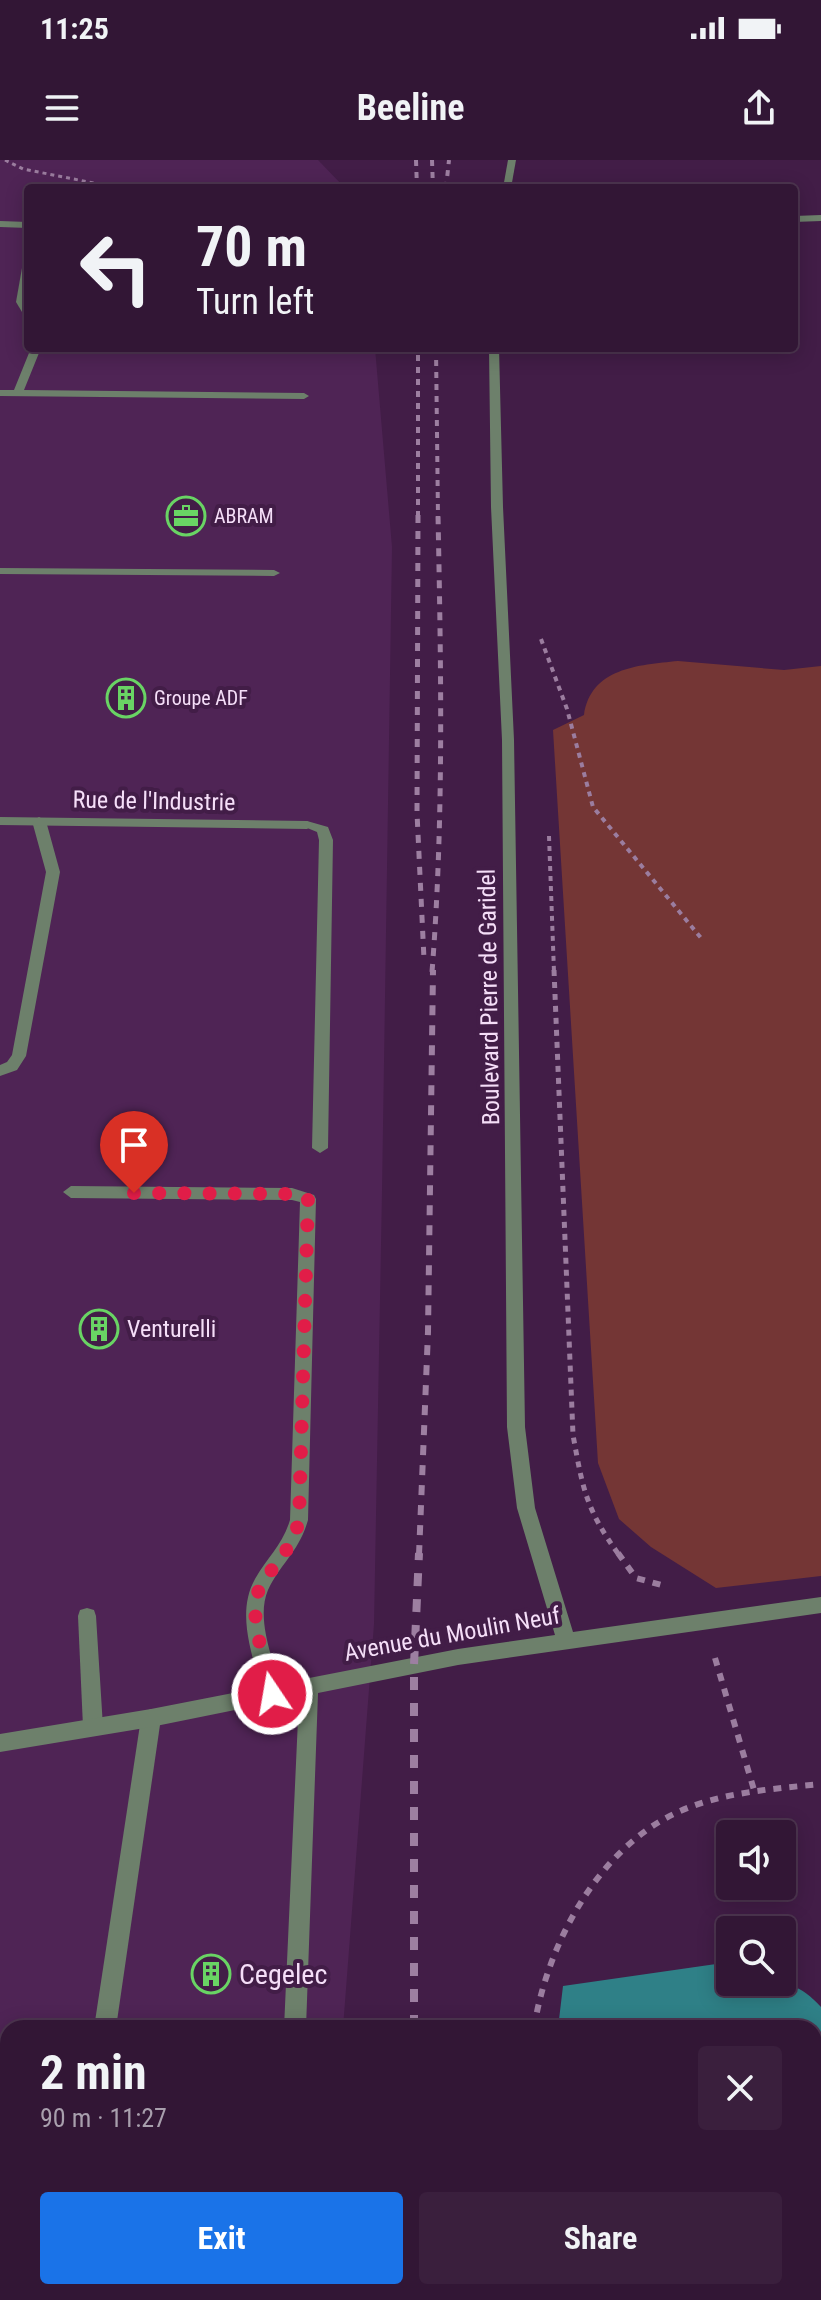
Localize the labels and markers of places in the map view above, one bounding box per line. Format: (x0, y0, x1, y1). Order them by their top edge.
office icon: ABRAM (165, 495, 207, 537)
place label: ABRAM (214, 504, 274, 528)
building icon: Groupe ADF (105, 677, 147, 719)
place label: Groupe ADF (154, 686, 248, 710)
pin (100, 1111, 168, 1193)
building icon: Venturelli (78, 1308, 120, 1350)
place label: Venturelli (127, 1315, 216, 1343)
building icon: Cegelec (190, 1953, 232, 1995)
place label: Cegelec (239, 1958, 327, 1991)

